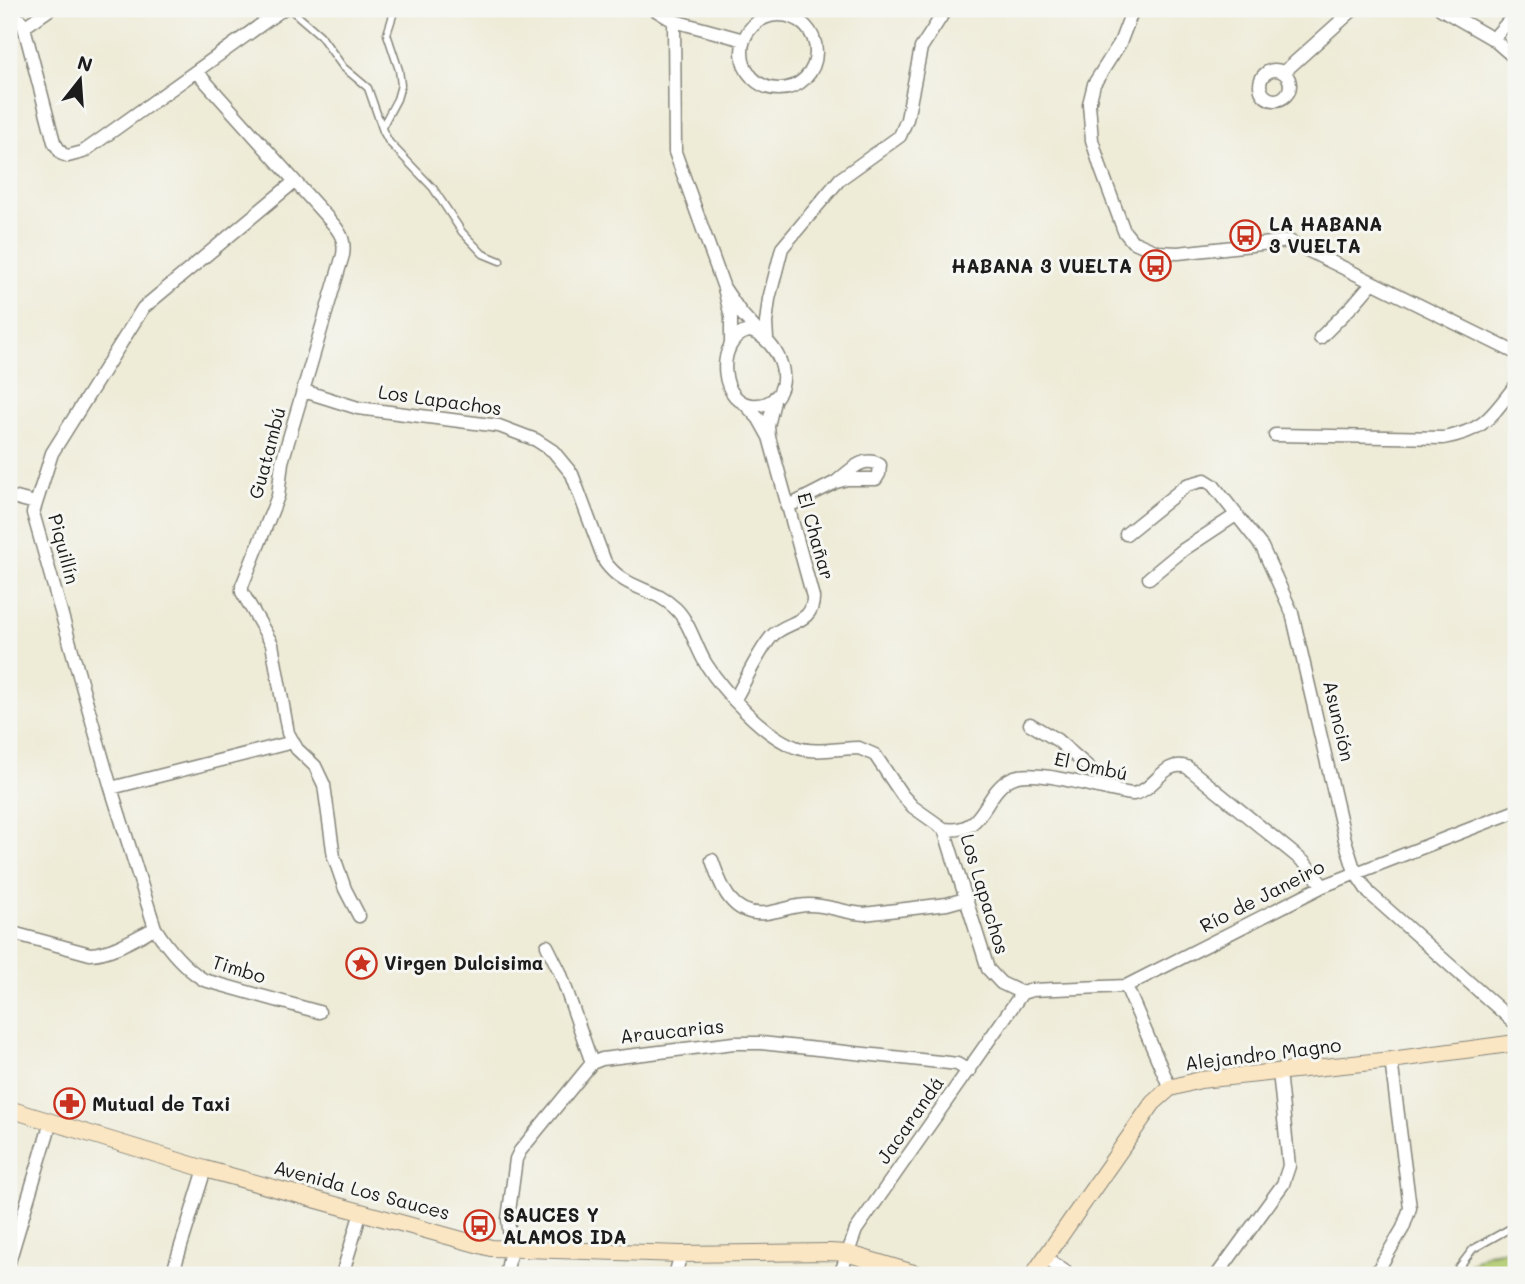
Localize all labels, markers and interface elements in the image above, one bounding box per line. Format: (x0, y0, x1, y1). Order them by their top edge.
north arrow (46, 46, 116, 116)
text: N (75, 49, 96, 77)
place label: LA HABANA 3 VUELTA (1269, 211, 1382, 258)
bus stop icon: LA HABANA 3 VUELTA (1229, 218, 1263, 252)
bus stop icon: HABANA 3 VUELTA (1138, 249, 1172, 283)
place label: HABANA 3 VUELTA (951, 253, 1132, 278)
street label: Los Lapachos (377, 378, 503, 421)
street label: Guatambú (242, 404, 291, 502)
street label: El Chañar (792, 489, 841, 582)
street label: Piquillín (43, 511, 86, 587)
street label: Asunción (1318, 678, 1361, 764)
street label: El Ombú (1052, 746, 1130, 785)
street label: Los Lapachos (955, 831, 1016, 957)
street label: Río de Janeiro (1195, 853, 1328, 938)
place icon: Virgen Dulcisima (344, 946, 378, 980)
street label: Timbo (209, 949, 269, 989)
place label: Virgen Dulcisima (384, 950, 543, 975)
street label: Araucarias (619, 1013, 725, 1048)
street label: Alejandro Magno (1183, 1032, 1342, 1075)
street label: Jacarandá (870, 1071, 949, 1168)
pharmacy icon: Mutual de Taxi (52, 1087, 86, 1121)
place label: Mutual de Taxi (92, 1091, 231, 1116)
street label: Avenida Los Sauces (271, 1154, 453, 1225)
place label: SAUCES Y ALAMOS IDA (503, 1202, 627, 1249)
bus stop icon: SAUCES Y ALAMOS IDA (463, 1209, 497, 1243)

